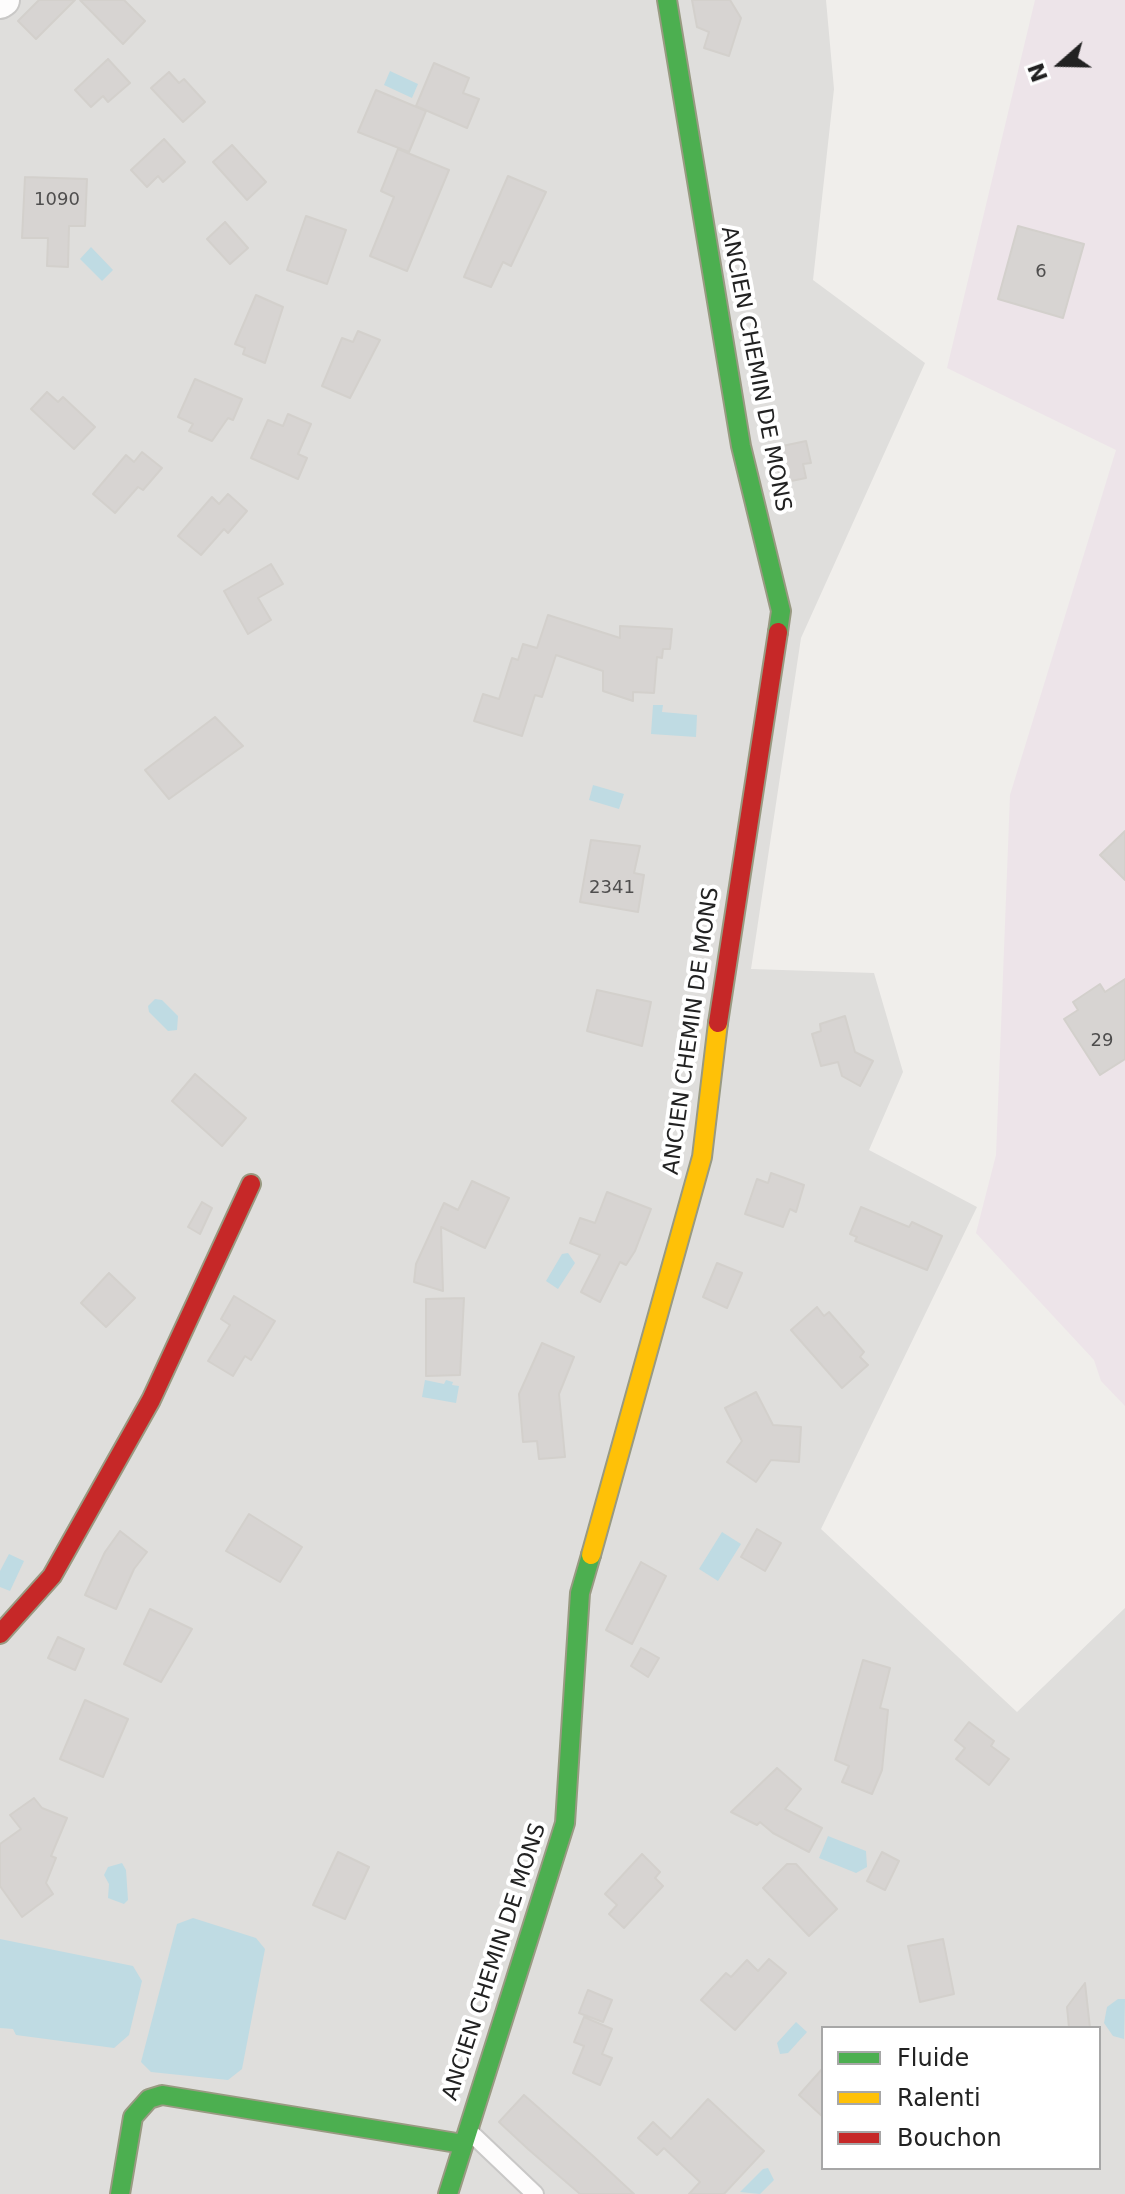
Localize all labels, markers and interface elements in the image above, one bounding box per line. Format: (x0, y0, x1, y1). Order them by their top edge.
north arrow (1021, 24, 1101, 104)
text: N (1023, 59, 1053, 85)
house number: 1090 (34, 189, 80, 211)
street label: ANCIEN CHEMIN DE MONS (714, 224, 796, 514)
house number: 6 (1035, 261, 1047, 283)
house number: 2341 (589, 877, 635, 899)
street label: ANCIEN CHEMIN DE MONS (659, 886, 725, 1176)
house number: 29 (1091, 1030, 1113, 1052)
street label: ANCIEN CHEMIN DE MONS (438, 1820, 552, 2104)
legend (821, 2026, 1101, 2170)
text: Fluide (897, 2044, 969, 2072)
text: Ralenti (897, 2084, 981, 2112)
text: Bouchon (897, 2124, 1002, 2152)

